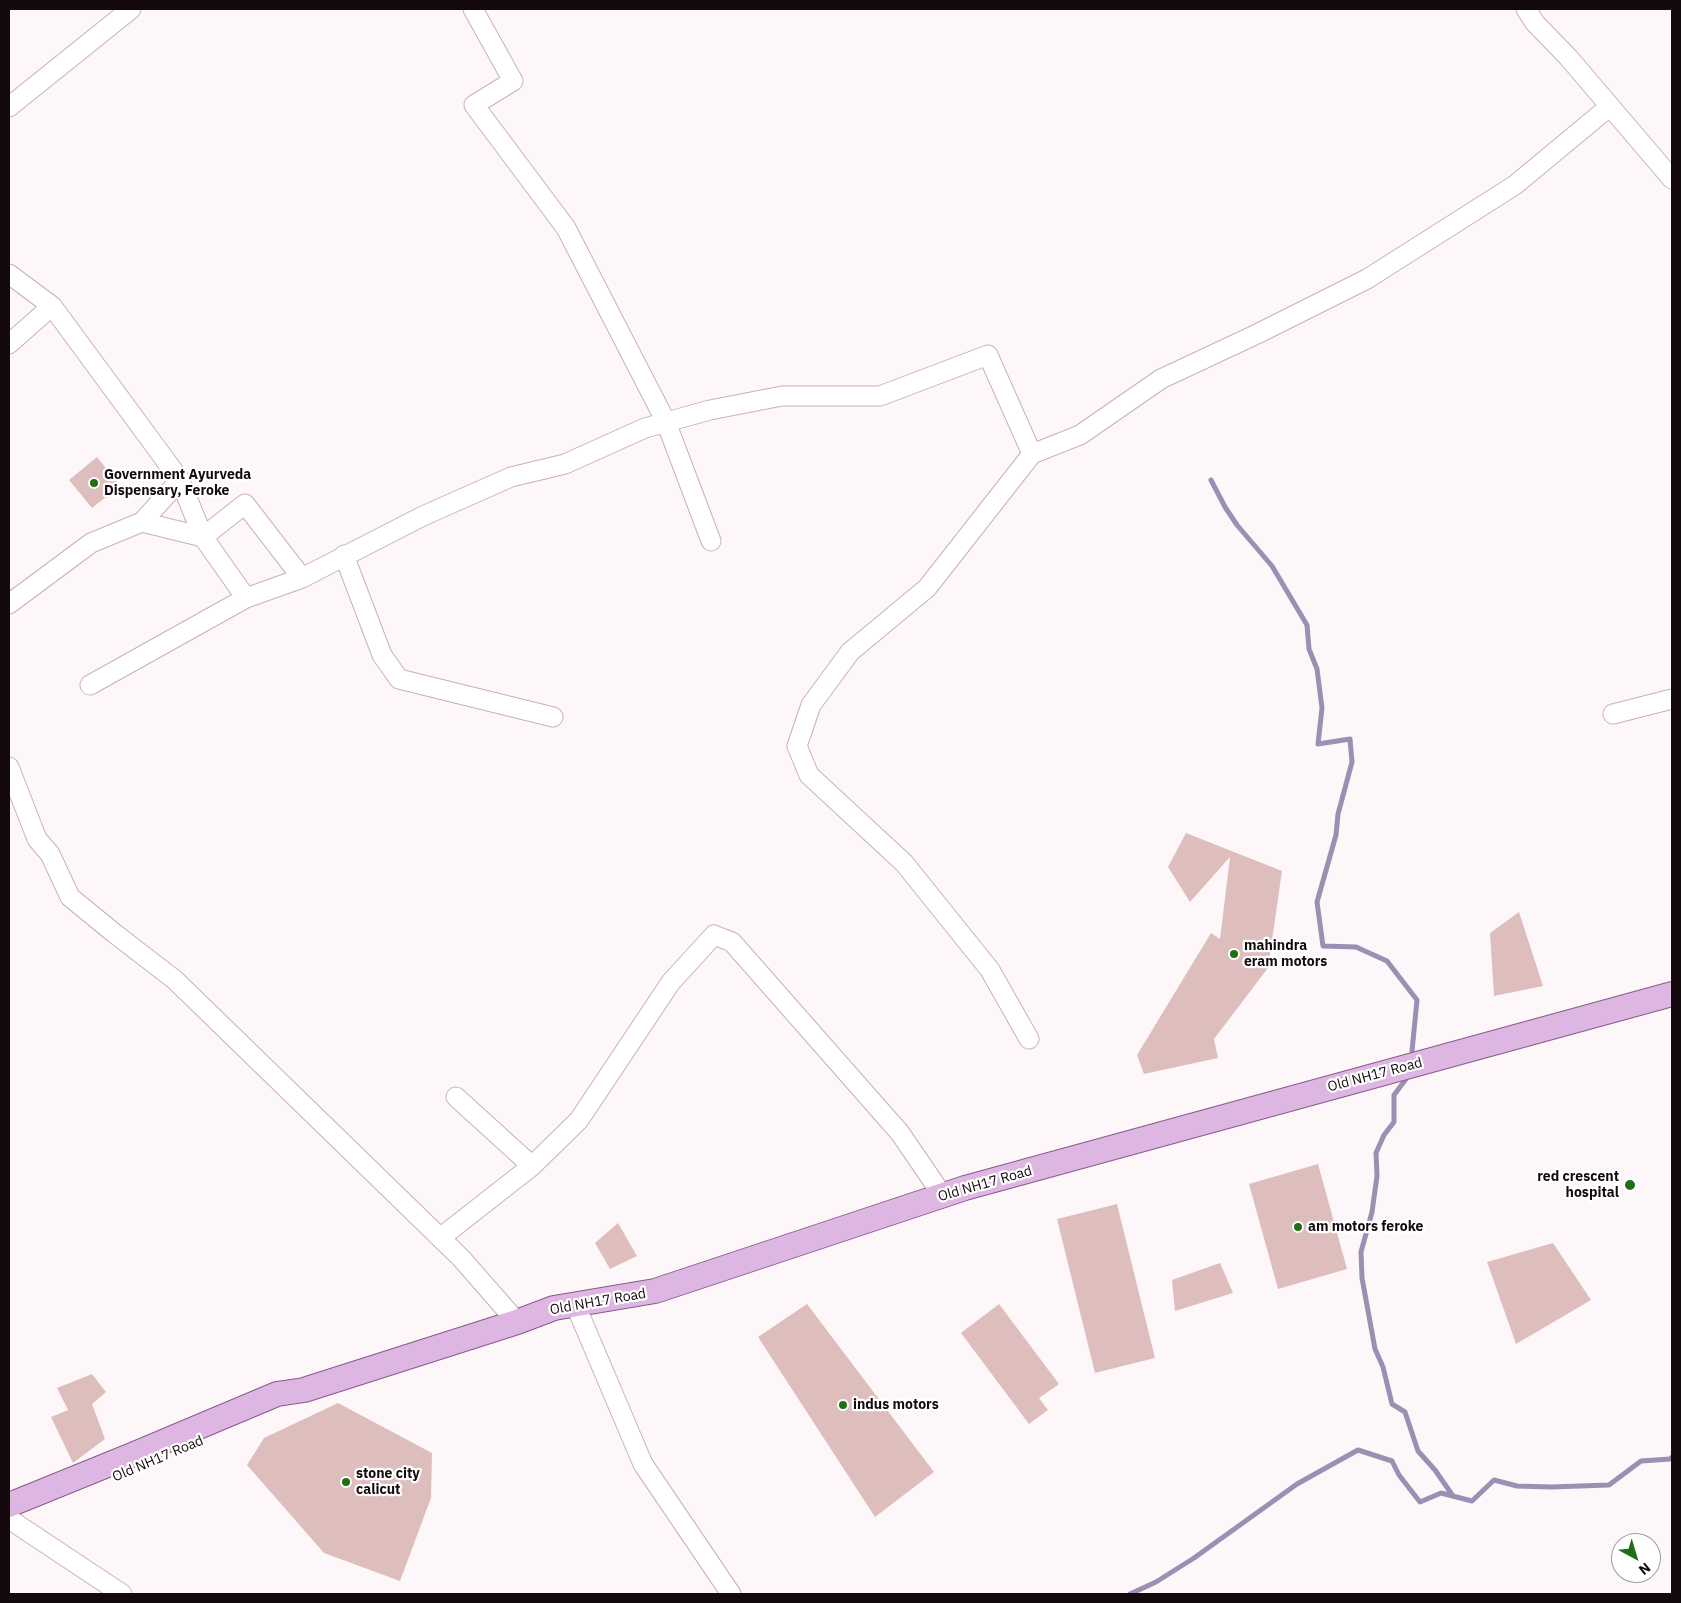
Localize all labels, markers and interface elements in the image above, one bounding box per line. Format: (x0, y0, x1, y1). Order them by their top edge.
place label: Government Ayurveda Dispensary, Feroke (104, 467, 251, 500)
marker: Government Ayurveda Dispensary, Feroke (88, 477, 100, 489)
place label: mahindra eram motors (1244, 938, 1327, 970)
marker: mahindra eram motors (1228, 948, 1240, 960)
street label: Old NH17 Road (1326, 1054, 1424, 1096)
street label: Old NH17 Road (936, 1163, 1034, 1205)
place label: red crescent hospital (1537, 1169, 1619, 1202)
marker: red crescent hospital (1623, 1178, 1637, 1192)
place label: am motors feroke (1308, 1219, 1423, 1235)
marker: am motors feroke (1292, 1221, 1304, 1233)
street label: Old NH17 Road (549, 1285, 647, 1319)
place label: indus motors (853, 1397, 939, 1413)
marker: indus motors (837, 1399, 849, 1411)
street label: Old NH17 Road (110, 1432, 206, 1486)
place label: stone city calicut (356, 1466, 420, 1498)
marker: stone city calicut (340, 1476, 352, 1488)
north arrow (1611, 1533, 1661, 1583)
text: N (1635, 1559, 1654, 1579)

